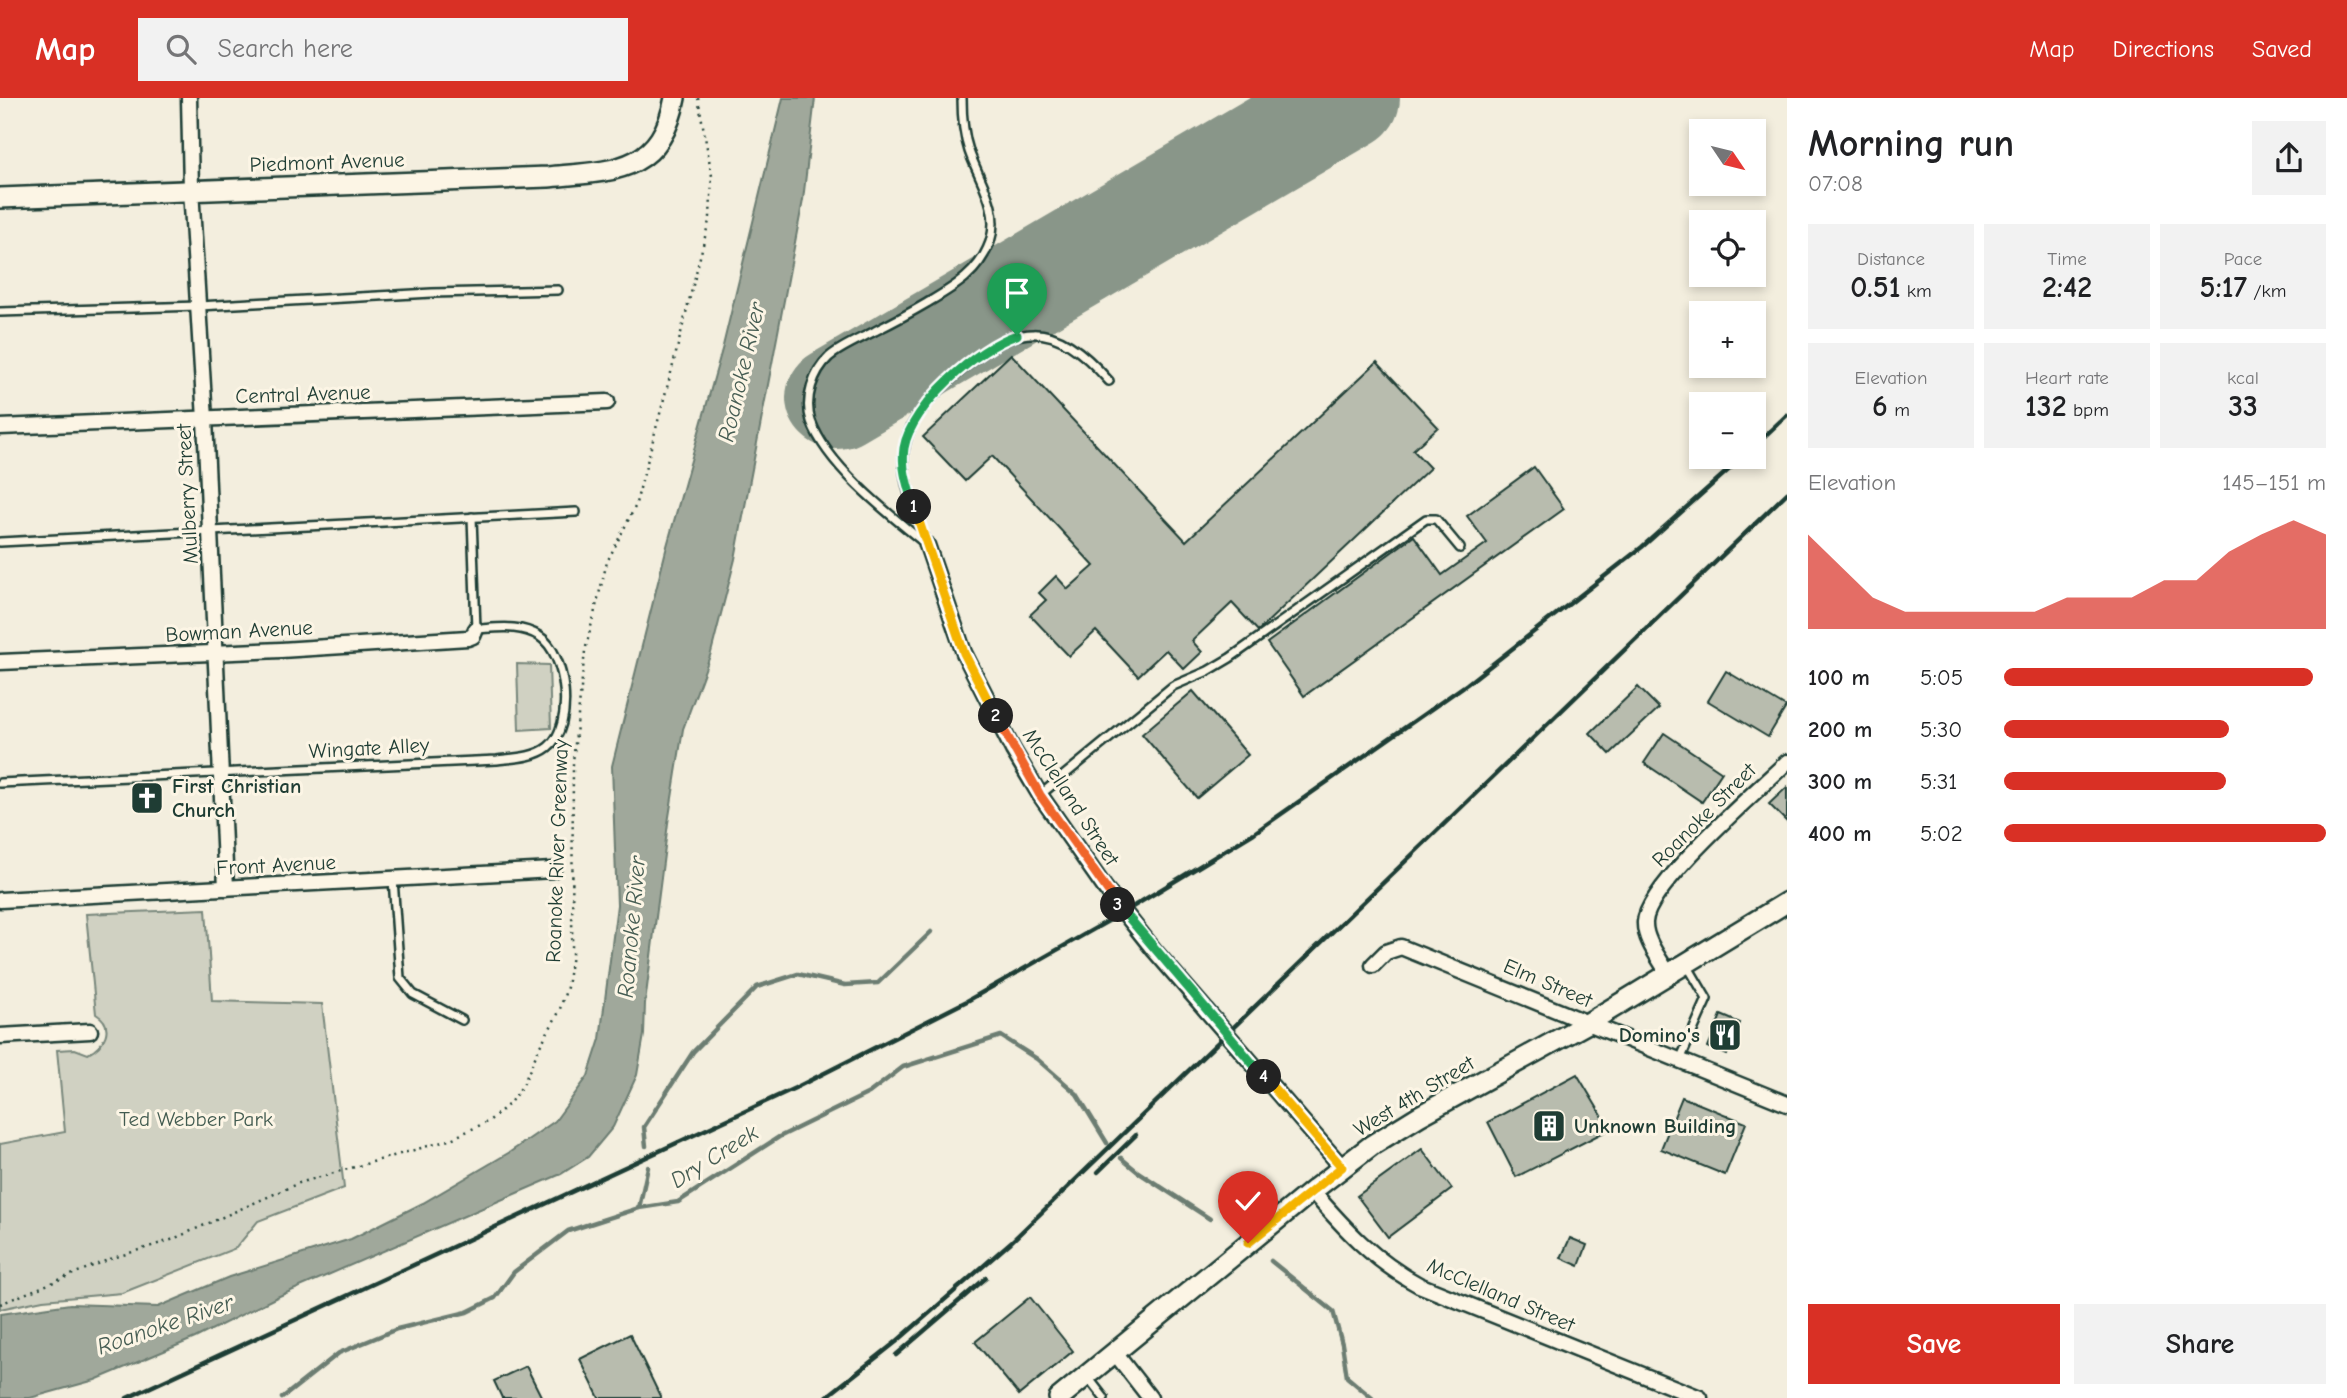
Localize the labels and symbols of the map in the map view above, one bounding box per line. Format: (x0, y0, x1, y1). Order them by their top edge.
north arrow (1689, 119, 1766, 196)
street label: Piedmont Avenue (249, 147, 405, 177)
pin (987, 263, 1047, 335)
water label: Roanoke River (712, 299, 771, 444)
street label: Central Avenue (235, 380, 371, 408)
street label: Mulberry Street (171, 422, 203, 565)
pin: 1 (897, 490, 932, 524)
street label: Bowman Avenue (165, 615, 313, 647)
pin: 2 (978, 698, 1014, 734)
street label: McClelland Street (1018, 724, 1125, 871)
street label: Wingate Alley (308, 733, 431, 763)
street label: Roanoke River Greenway (541, 738, 573, 963)
street label: Roanoke Street (1647, 757, 1762, 872)
place label: First Christian Church (172, 774, 301, 822)
church icon: First Christian Church (128, 779, 166, 817)
street label: Front Avenue (216, 850, 336, 880)
water label: Roanoke River (612, 854, 651, 999)
pin: 3 (1100, 888, 1136, 922)
street label: Elm Street (1500, 954, 1597, 1013)
restaurant icon: Domino's (1706, 1016, 1744, 1054)
place label: Domino's (1619, 1023, 1700, 1047)
street label: West 4th Street (1349, 1050, 1479, 1141)
pin: 4 (1246, 1060, 1282, 1094)
park label: Ted Webber Park (119, 1107, 273, 1131)
building icon: Unknown Building (1530, 1107, 1568, 1145)
place label: Unknown Building (1574, 1114, 1737, 1138)
water label: Dry Creek (665, 1118, 764, 1194)
pin (1218, 1171, 1278, 1243)
street label: McClelland Street (1424, 1253, 1579, 1337)
water label: Roanoke River (94, 1288, 238, 1360)

